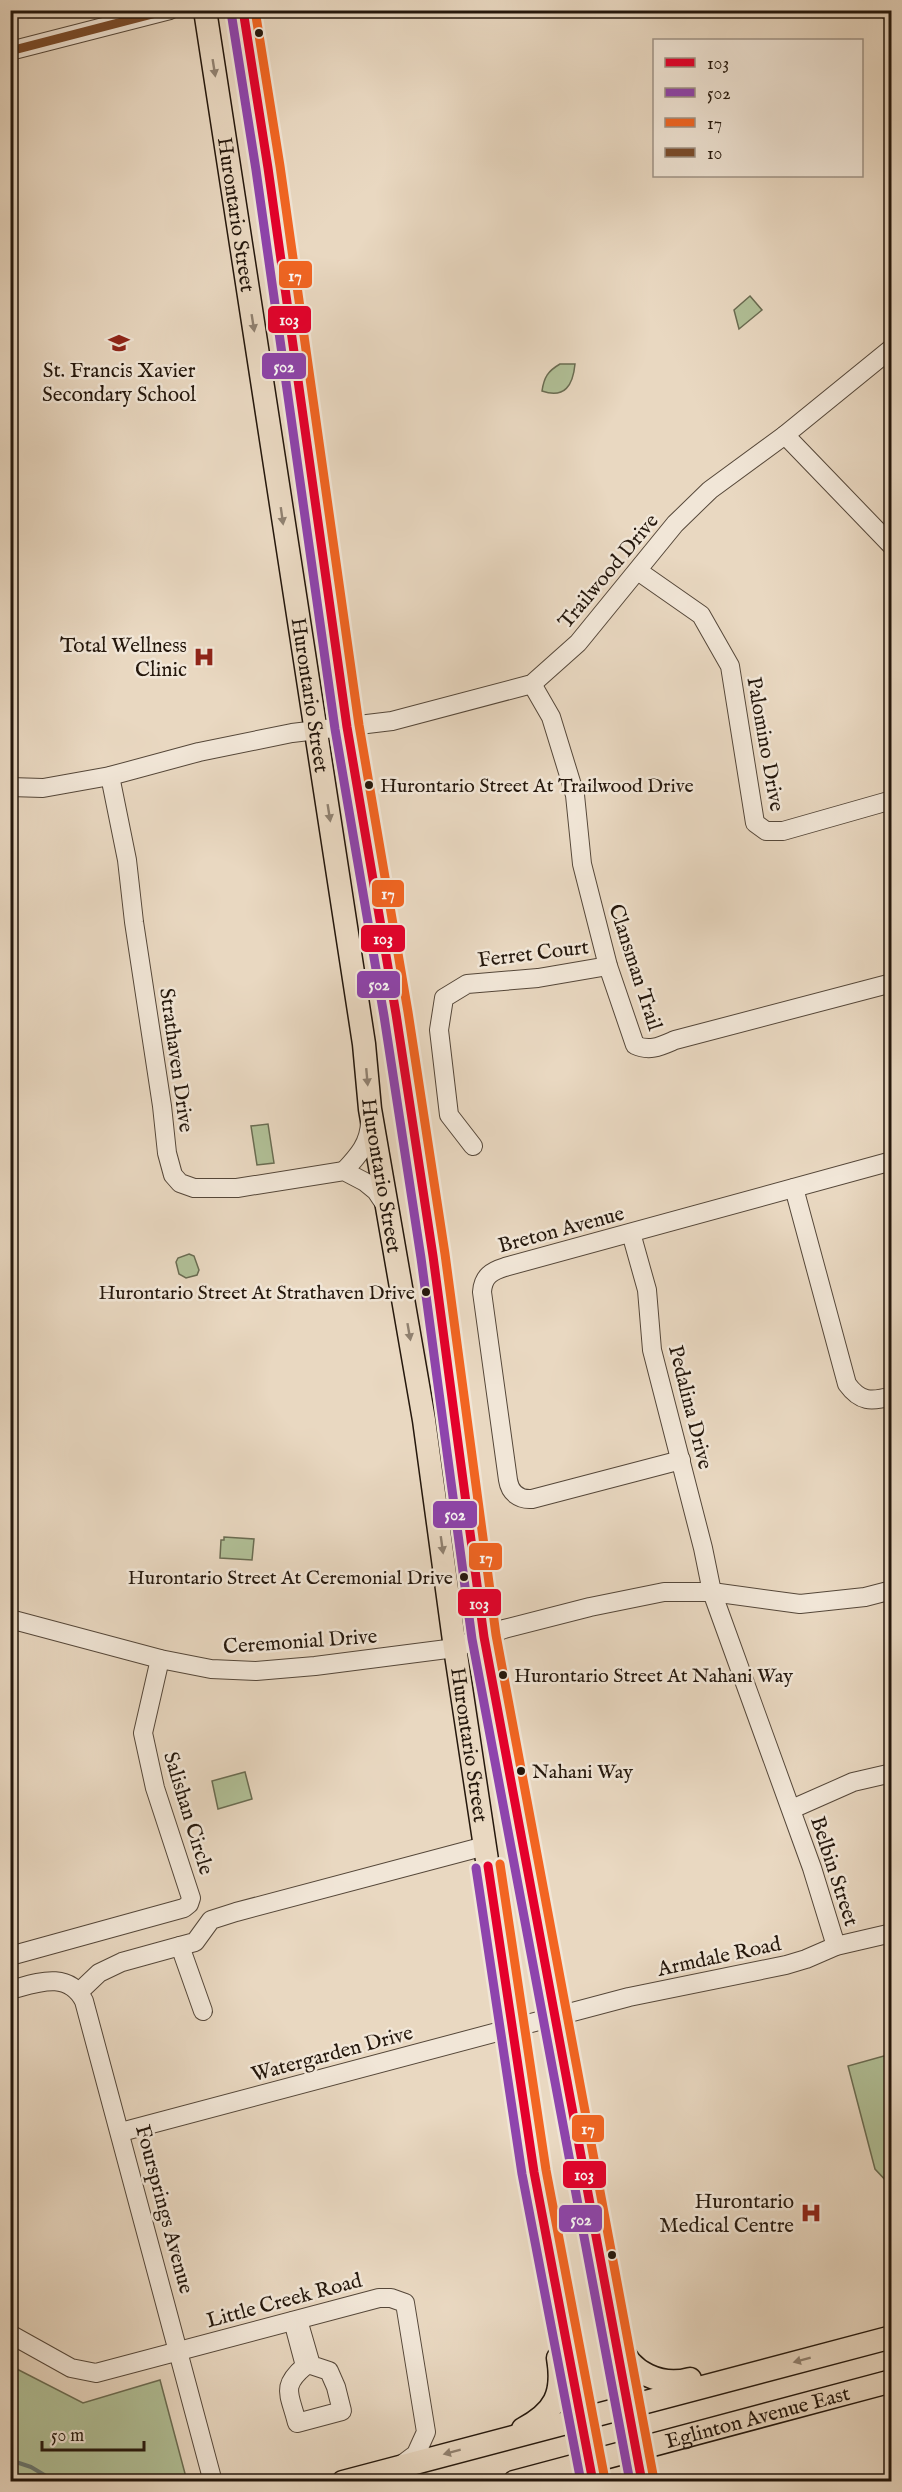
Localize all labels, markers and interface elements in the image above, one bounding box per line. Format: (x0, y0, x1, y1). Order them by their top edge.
unlabelled marker (253, 27, 265, 39)
legend (653, 39, 863, 177)
text: 103 (707, 53, 729, 76)
one-way arrow (210, 59, 219, 78)
text: 502 (707, 83, 731, 106)
text: 17 (707, 113, 722, 136)
street label: Hurontario Street (210, 135, 260, 294)
text: 10 (707, 143, 722, 166)
line badge: 17 (278, 260, 313, 289)
text: 17 (288, 267, 302, 287)
line badge: 103 (267, 305, 312, 334)
text: 103 (279, 311, 299, 331)
one-way arrow (249, 314, 258, 333)
school or university icon: St. Francis Xavier Secondary School (107, 331, 131, 355)
line badge: 502 (261, 352, 307, 380)
place label: St. Francis Xavier Secondary School (42, 358, 196, 409)
text: 502 (273, 358, 295, 378)
one-way arrow (278, 507, 287, 526)
street label: Trailwood Drive (553, 508, 665, 635)
street label: Hurontario Street (284, 616, 334, 775)
place label: Total Wellness Clinic (60, 633, 187, 684)
hospital icon: Total Wellness Clinic (192, 645, 216, 669)
street label: Palomino Drive (739, 675, 790, 814)
place label: Hurontario Street At Trailwood Drive (380, 774, 694, 799)
marker: Hurontario Street At Trailwood Drive (363, 779, 375, 791)
one-way arrow (324, 803, 333, 822)
line badge: 17 (371, 879, 405, 908)
text: 17 (381, 885, 395, 905)
street label: Clansman Trail (601, 901, 668, 1034)
line badge: 103 (360, 924, 406, 953)
text: 103 (373, 930, 393, 950)
street label: Ferret Court (476, 934, 590, 975)
line badge: 502 (356, 970, 401, 999)
text: 502 (368, 976, 390, 996)
street label: Strathaven Drive (152, 986, 199, 1134)
one-way arrow (362, 1067, 372, 1086)
street label: Hurontario Street (354, 1097, 407, 1255)
street label: Breton Avenue (495, 1201, 628, 1260)
place label: Hurontario Street At Strathaven Drive (98, 1281, 415, 1306)
marker: Hurontario Street At Strathaven Drive (420, 1286, 432, 1298)
one-way arrow (404, 1323, 413, 1342)
street label: Pedalina Drive (661, 1343, 718, 1473)
line badge: 502 (432, 1500, 478, 1529)
text: 502 (444, 1506, 466, 1526)
one-way arrow (438, 1536, 447, 1555)
line badge: 17 (468, 1542, 503, 1571)
text: 17 (479, 1549, 493, 1569)
place label: Hurontario Street At Ceremonial Drive (128, 1566, 453, 1591)
marker: Hurontario Street At Ceremonial Drive (458, 1571, 470, 1583)
line badge: 103 (457, 1588, 502, 1617)
text: 103 (469, 1595, 489, 1615)
street label: Ceremonial Drive (222, 1624, 378, 1661)
place label: Hurontario Street At Nahani Way (514, 1664, 793, 1689)
street label: Hurontario Street (443, 1666, 493, 1824)
marker: Hurontario Street At Nahani Way (497, 1669, 509, 1681)
street label: Salishan Circle (156, 1749, 219, 1879)
place label: Nahani Way (532, 1760, 633, 1785)
marker: Nahani Way (515, 1765, 527, 1777)
street label: Belbin Street (803, 1813, 864, 1930)
street label: Armdale Road (654, 1931, 784, 1984)
street label: Watergarden Drive (249, 2020, 416, 2089)
line badge: 17 (571, 2114, 605, 2143)
text: 17 (581, 2120, 595, 2140)
street label: Foursprings Avenue (128, 2122, 199, 2297)
line badge: 103 (562, 2160, 607, 2189)
text: 103 (574, 2166, 594, 2186)
place label: Hurontario Medical Centre (659, 2189, 794, 2240)
hospital icon: Hurontario Medical Centre (799, 2201, 823, 2225)
line badge: 502 (558, 2204, 603, 2233)
text: 502 (570, 2211, 592, 2231)
unlabelled marker (606, 2249, 618, 2261)
street label: Little Creek Road (204, 2267, 366, 2335)
one-way arrow (793, 2355, 811, 2365)
street label: Eglinton Avenue East (663, 2381, 853, 2456)
scale bar (42, 2414, 144, 2452)
text: 50 m (51, 2425, 84, 2448)
one-way arrow (443, 2448, 461, 2457)

